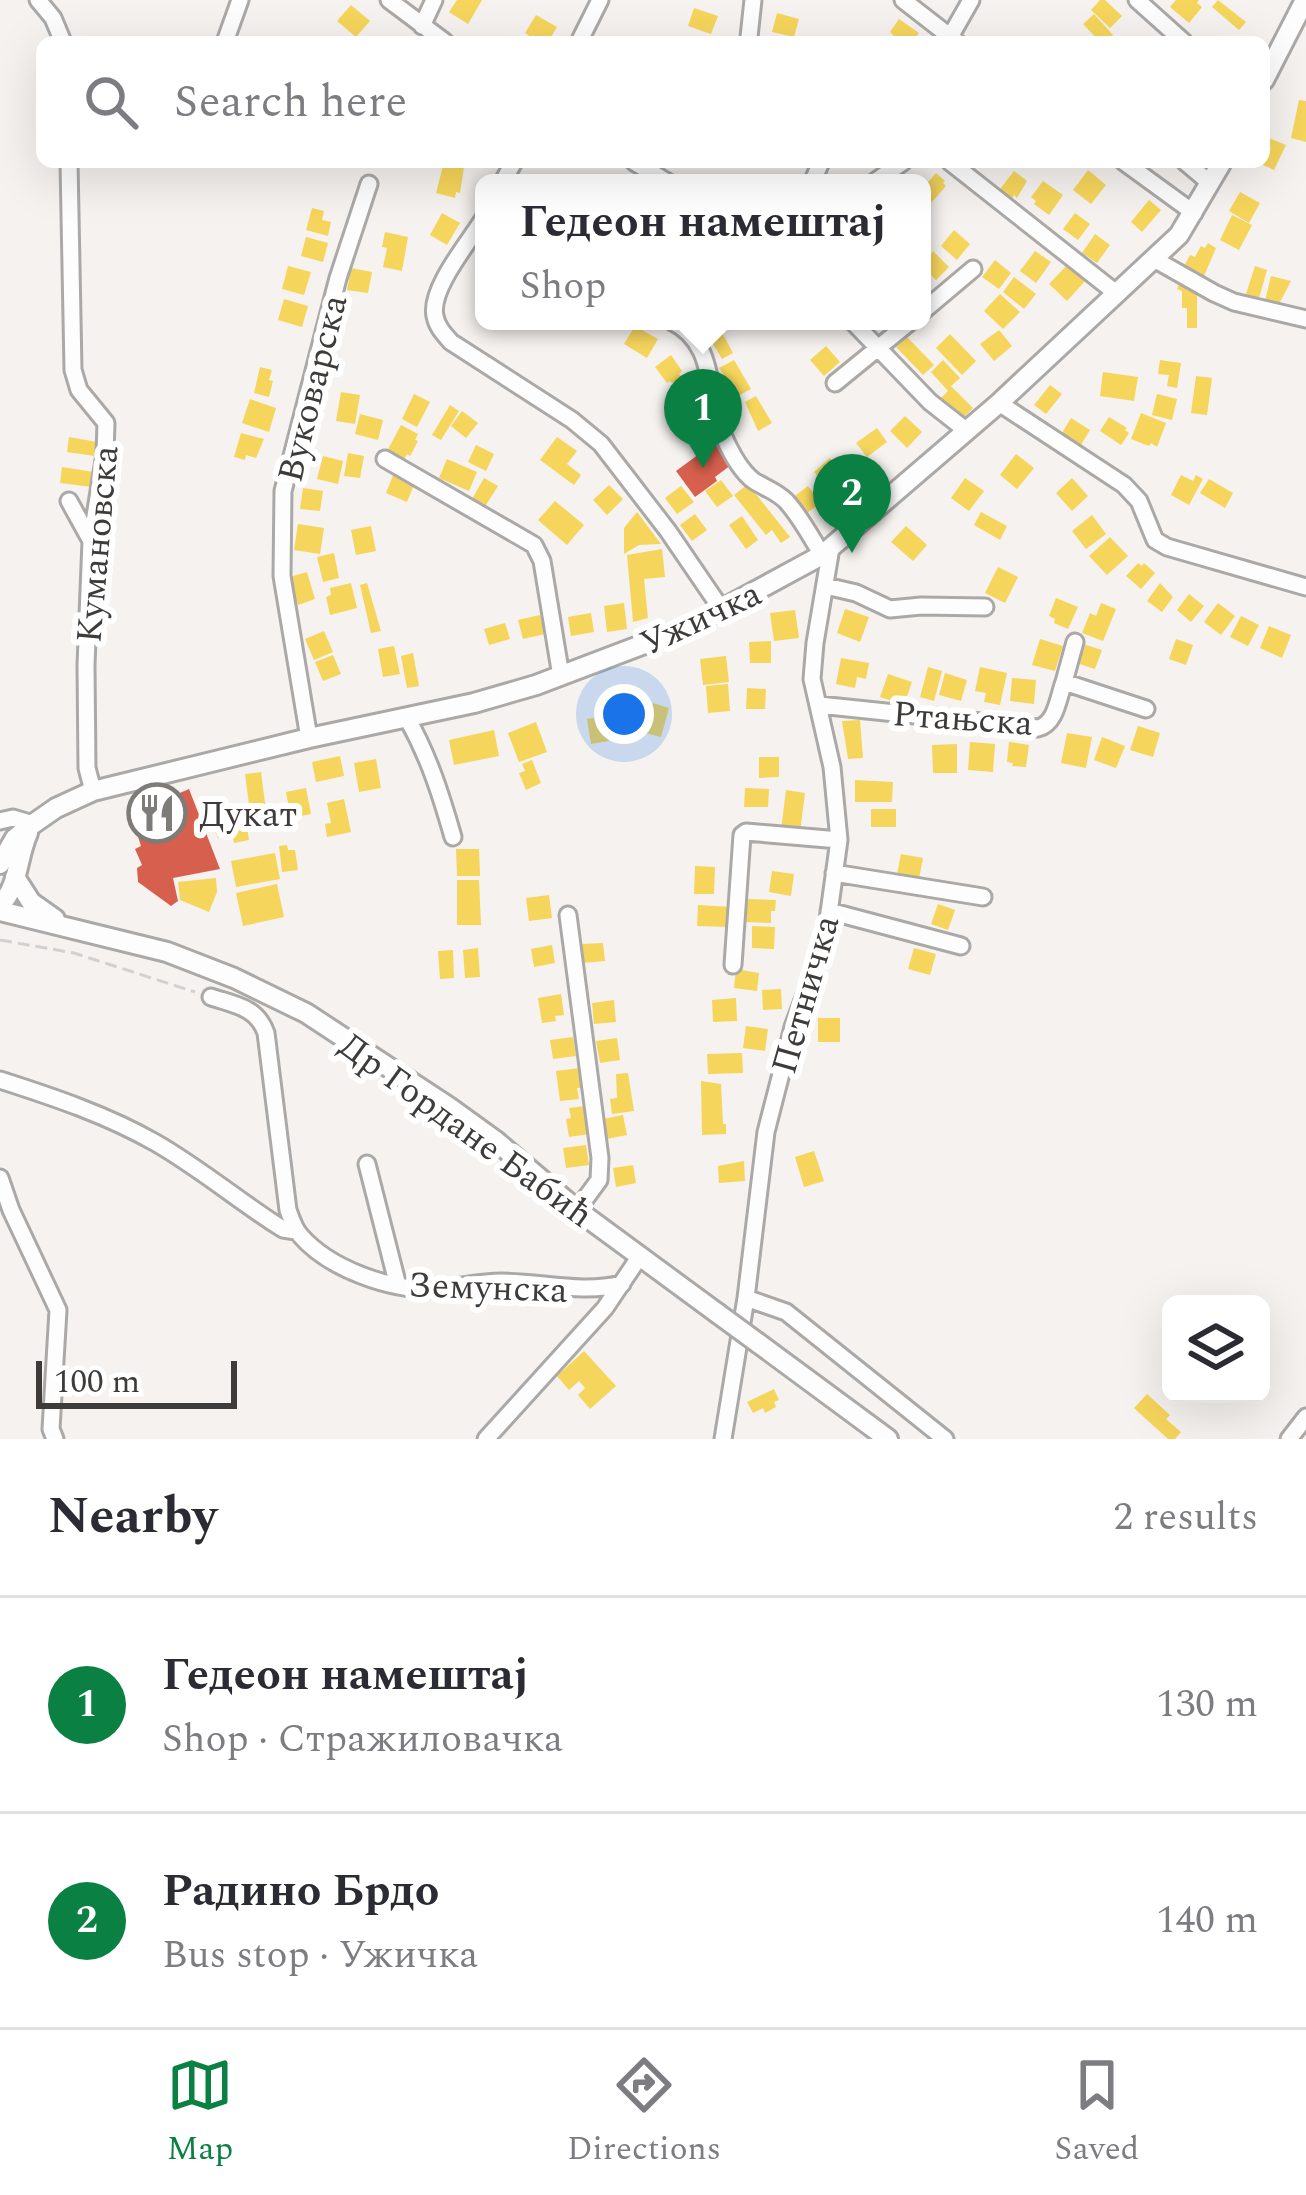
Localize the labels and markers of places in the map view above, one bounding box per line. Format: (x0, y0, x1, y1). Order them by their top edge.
pin: 1 (664, 369, 742, 468)
pin: 2 (813, 454, 891, 553)
restaurant icon: Дукат (126, 782, 188, 844)
place label: Дукат (199, 788, 297, 843)

